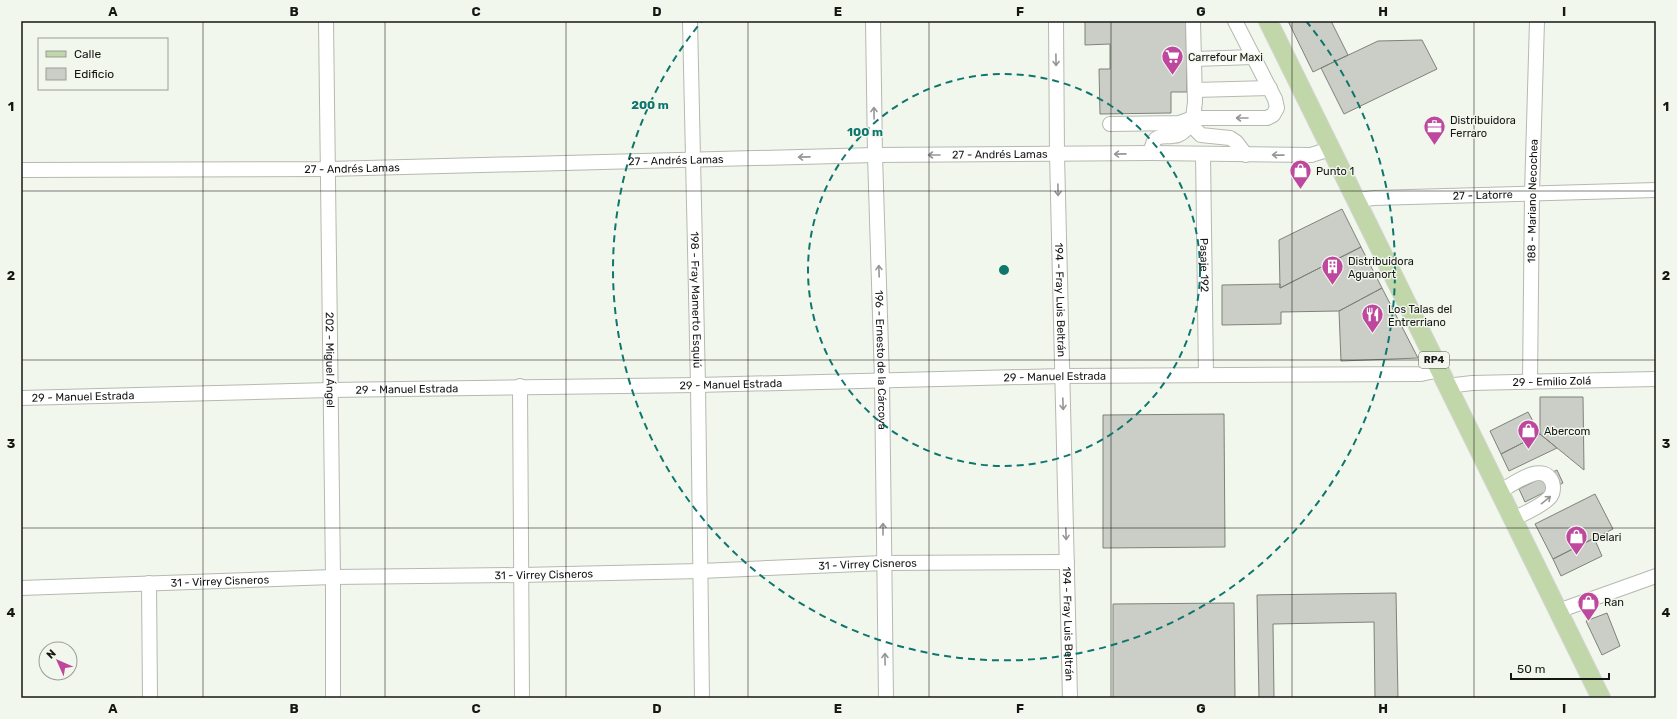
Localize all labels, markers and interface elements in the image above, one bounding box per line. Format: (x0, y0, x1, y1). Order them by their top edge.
text: A (108, 4, 118, 19)
text: B (289, 4, 299, 19)
text: C (471, 4, 481, 19)
text: D (652, 4, 662, 19)
text: E (834, 4, 842, 19)
text: F (1016, 4, 1024, 19)
text: G (1196, 4, 1206, 19)
text: H (1378, 4, 1388, 19)
text: I (1562, 4, 1566, 19)
legend (38, 38, 168, 90)
supermarket icon: Carrefour Maxi (1159, 44, 1185, 77)
text: Calle (74, 47, 101, 61)
place label: Carrefour Maxi (1188, 51, 1263, 64)
one-way arrow (1052, 53, 1060, 66)
text: Edificio (74, 67, 114, 81)
text: 200 m (631, 98, 669, 112)
text: 1 (8, 99, 14, 114)
text: 1 (1663, 99, 1669, 114)
one-way arrow (870, 107, 878, 120)
office icon: Distribuidora Ferraro (1422, 113, 1448, 146)
one-way arrow (1236, 114, 1249, 122)
place label: Distribuidora Ferraro (1450, 114, 1516, 140)
text: 100 m (847, 125, 883, 139)
street label: 188 - Mariano Necochea (1525, 139, 1540, 263)
street label: 27 - Andrés Lamas (952, 147, 1048, 161)
one-way arrow (1114, 150, 1127, 157)
one-way arrow (928, 151, 941, 159)
one-way arrow (1272, 151, 1285, 159)
street label: 27 - Andrés Lamas (628, 152, 724, 168)
one-way arrow (798, 153, 811, 161)
shop icon: Punto 1 (1287, 158, 1313, 191)
street label: 27 - Andrés Lamas (304, 161, 400, 176)
place label: Punto 1 (1316, 165, 1354, 178)
one-way arrow (1054, 183, 1062, 196)
street label: 27 - Latorre (1453, 188, 1513, 202)
street label: 198 - Fray Mamerto Esquiú (688, 231, 704, 368)
street label: Pasaje 192 (1198, 238, 1211, 292)
street label: 194 - Fray Luis Beltrán (1053, 243, 1068, 357)
building icon: Distribuidora Aguanort (1319, 254, 1345, 287)
place label: Distribuidora Aguanort (1348, 255, 1414, 281)
centre of rings (997, 263, 1011, 277)
one-way arrow (875, 265, 882, 278)
text: 2 (7, 268, 15, 283)
text: 2 (1662, 268, 1670, 283)
street label: 196 - Ernesto de la Cárcova (873, 290, 889, 430)
restaurant icon: Los Talas del Entrerriano (1360, 302, 1386, 335)
place label: Los Talas del Entrerriano (1388, 303, 1452, 329)
street label: 202 - Miguel Ángel (323, 312, 337, 408)
road number: RP4 (1419, 352, 1449, 368)
street label: 29 - Manuel Estrada (1003, 369, 1106, 384)
street label: 29 - Emilio Zolá (1512, 374, 1591, 389)
street label: 29 - Manuel Estrada (679, 376, 782, 392)
street label: 29 - Manuel Estrada (355, 382, 458, 396)
street label: 29 - Manuel Estrada (31, 389, 135, 404)
one-way arrow (1059, 397, 1067, 410)
shop icon: Abercom (1516, 418, 1542, 451)
place label: Abercom (1544, 425, 1591, 438)
text: 3 (7, 436, 16, 451)
text: 3 (1662, 436, 1671, 451)
one-way arrow (1541, 495, 1551, 504)
one-way arrow (879, 523, 887, 536)
shop icon: Delari (1564, 524, 1590, 557)
one-way arrow (1063, 527, 1070, 540)
place label: Delari (1592, 531, 1621, 544)
street label: 31 - Virrey Cisneros (818, 556, 917, 572)
street label: 194 - Fray Luis Beltrán (1060, 566, 1076, 681)
street label: 31 - Virrey Cisneros (494, 567, 594, 582)
street label: 31 - Virrey Cisneros (170, 573, 270, 589)
shop icon: Ran (1575, 589, 1601, 622)
place label: Ran (1604, 596, 1624, 609)
text: 4 (7, 605, 16, 620)
text: 4 (1662, 605, 1671, 620)
north arrow (38, 641, 78, 681)
text: N (44, 647, 59, 662)
one-way arrow (881, 653, 889, 666)
scale bar (1511, 655, 1609, 681)
text: 50 m (1517, 662, 1545, 676)
text: A (108, 701, 118, 716)
text: B (289, 701, 299, 716)
text: C (471, 701, 481, 716)
text: D (652, 701, 662, 716)
text: E (834, 701, 842, 716)
text: F (1016, 701, 1024, 716)
text: G (1196, 701, 1206, 716)
text: H (1378, 701, 1388, 716)
text: I (1562, 701, 1566, 716)

